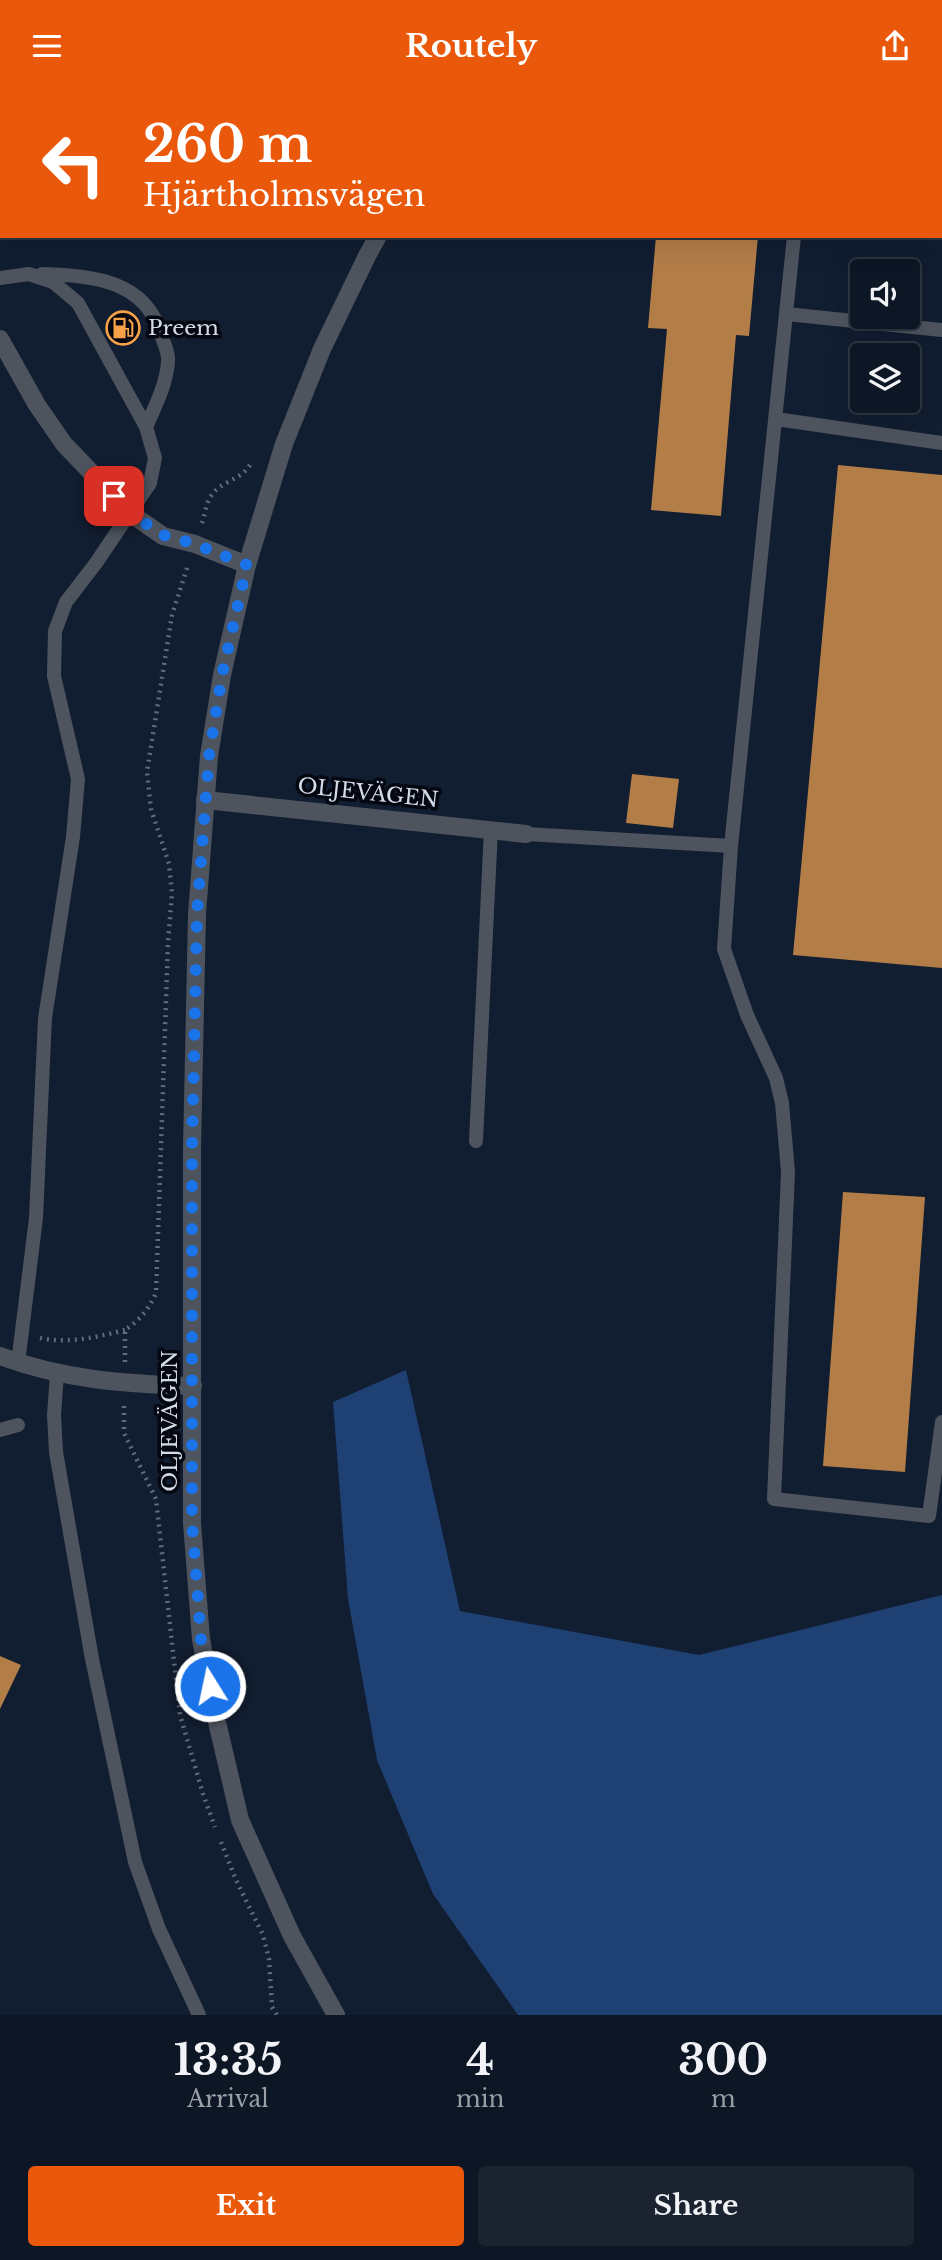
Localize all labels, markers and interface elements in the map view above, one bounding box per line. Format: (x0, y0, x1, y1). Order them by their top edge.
text: Routely (405, 26, 537, 66)
icon: menu (28, 27, 66, 65)
icon: share (876, 27, 914, 65)
text: 260 m (143, 114, 312, 175)
icon: left (28, 119, 119, 210)
text: Hjärtholmsvägen (143, 175, 425, 215)
map controls (850, 259, 920, 413)
button: sound (850, 259, 920, 329)
fuel station icon: Preem (104, 309, 142, 347)
place label: Preem (148, 315, 219, 341)
button: layers (850, 343, 920, 413)
pin (84, 466, 144, 526)
icon: arrive (95, 477, 133, 515)
street label: OLJEVÄGEN (296, 773, 440, 813)
street label: OLJEVÄGEN (157, 1350, 183, 1492)
position arrow (173, 1649, 247, 1723)
text: 13:35 (174, 2034, 282, 2086)
text: 4 (466, 2034, 494, 2086)
text: 300 (678, 2034, 768, 2086)
text: Arrival (187, 2085, 269, 2113)
text: min (456, 2085, 504, 2113)
text: m (711, 2085, 736, 2113)
button: Exit (28, 2166, 464, 2246)
button: Share (478, 2166, 914, 2246)

